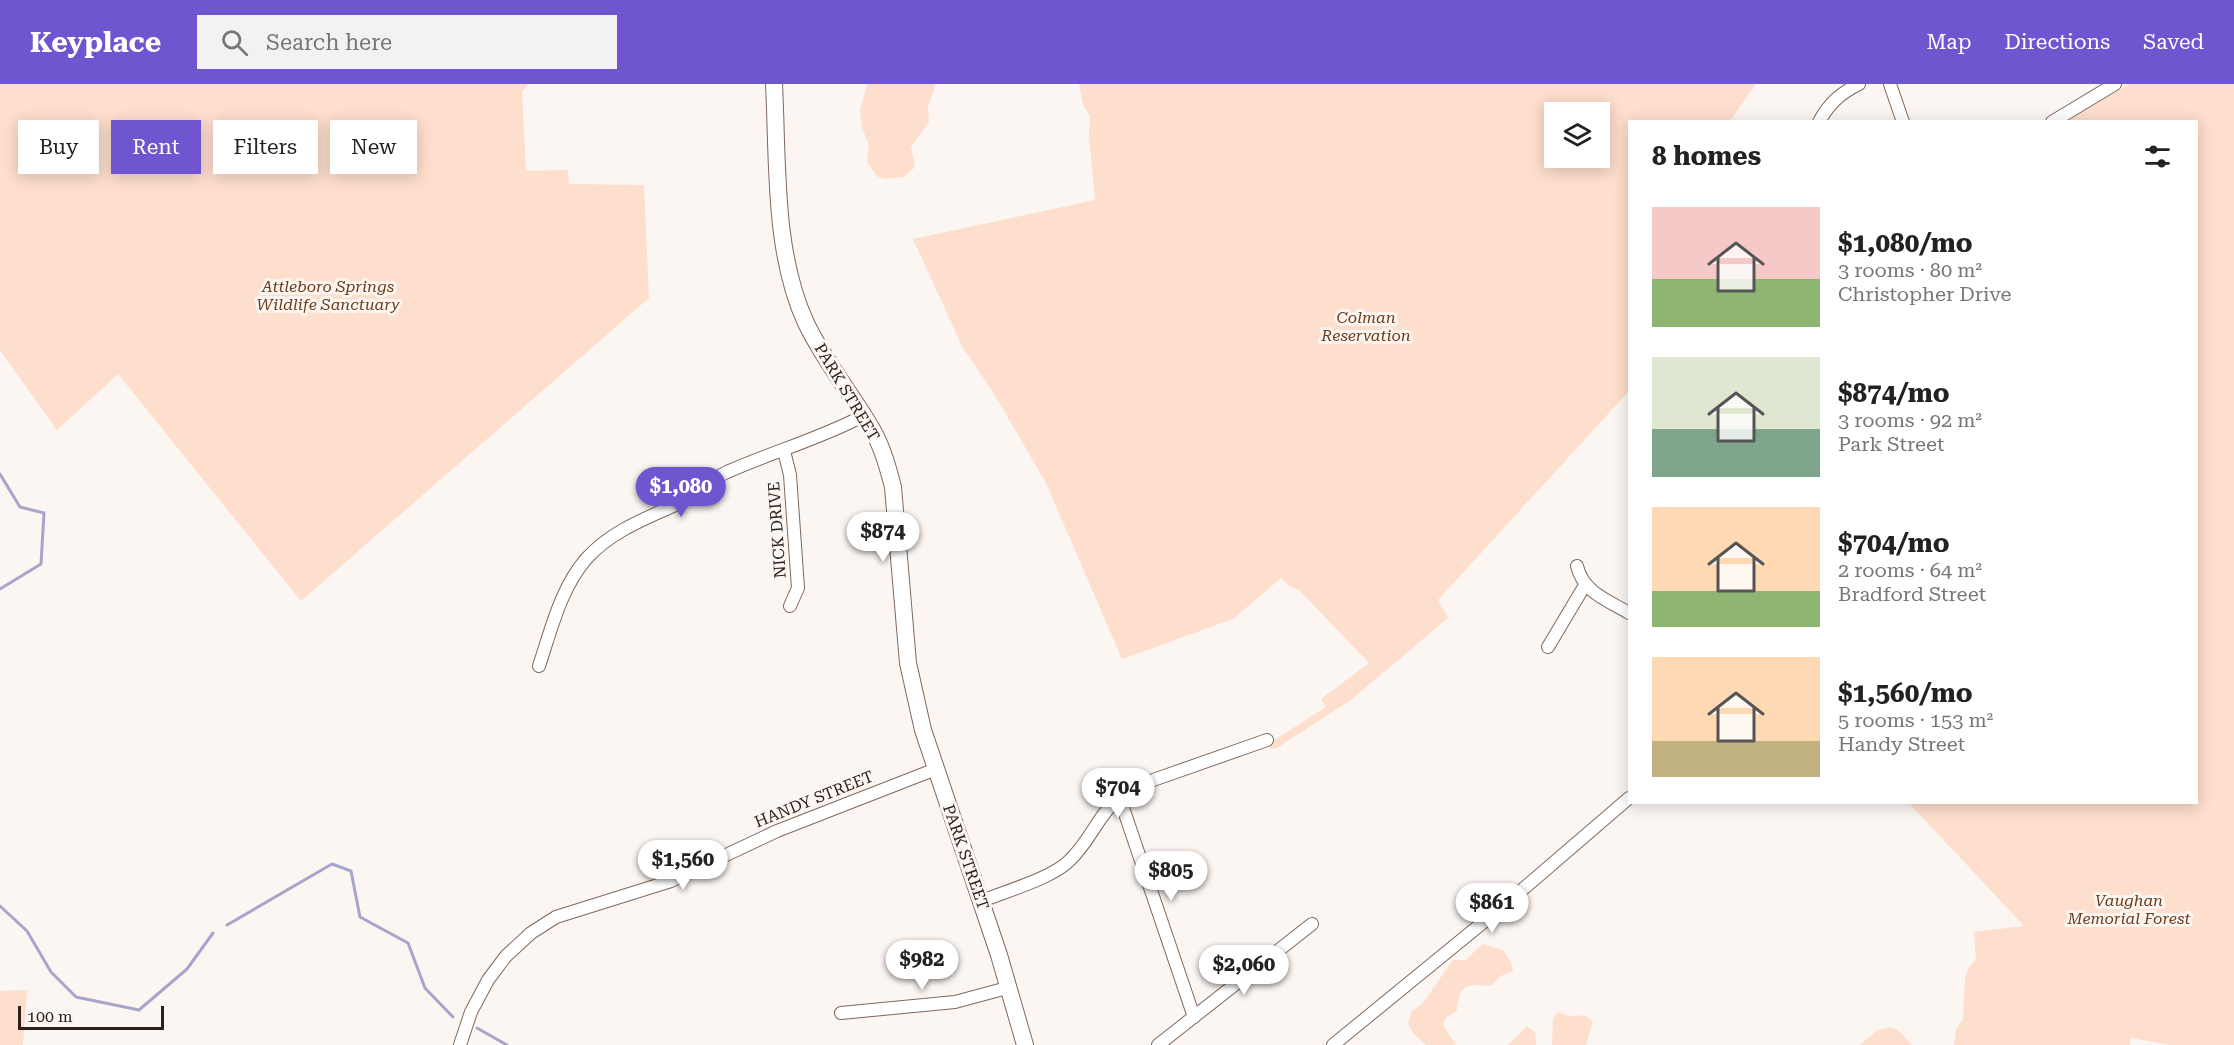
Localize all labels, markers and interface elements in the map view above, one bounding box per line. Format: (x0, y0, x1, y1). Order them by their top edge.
search box (197, 15, 617, 69)
text: Keyplace (30, 26, 161, 59)
icon: search (218, 26, 251, 59)
text: Search here (266, 30, 392, 55)
text: Map (1927, 30, 1971, 54)
text: Directions (2004, 30, 2110, 54)
text: Saved (2143, 30, 2204, 54)
map controls (1544, 102, 1610, 168)
button: layers (1544, 102, 1610, 168)
chip: Buy (18, 120, 99, 174)
chip: Rent (111, 120, 201, 174)
chip: Filters (213, 120, 318, 174)
chip: New (330, 120, 417, 174)
icon: filters (2141, 140, 2174, 173)
text: 8 homes (1652, 141, 1761, 171)
text: $1,080/mo (1838, 228, 1973, 258)
icon: home (1700, 231, 1772, 303)
text: 3 rooms · 80 m² (1838, 258, 1982, 282)
park label: Attleboro Springs Wildlife Sanctuary (257, 277, 400, 314)
text: Christopher Drive (1838, 282, 2011, 306)
park label: Colman Reservation (1320, 308, 1411, 345)
street label: PARK STREET (810, 340, 884, 444)
text: $874/mo (1838, 378, 1950, 408)
icon: home (1700, 381, 1772, 453)
text: 3 rooms · 92 m² (1838, 408, 1982, 432)
text: Park Street (1838, 432, 1944, 456)
pin: $1,080 (632, 467, 730, 518)
text: $1,080 (650, 474, 712, 498)
street label: NICK DRIVE (764, 481, 790, 579)
pin: $874 (847, 512, 919, 563)
text: $874 (861, 519, 905, 543)
text: $704/mo (1838, 528, 1950, 558)
icon: home (1700, 531, 1772, 603)
text: 2 rooms · 64 m² (1838, 558, 1982, 582)
text: Bradford Street (1838, 582, 1986, 606)
text: $1,560/mo (1838, 678, 1973, 708)
icon: home (1700, 681, 1772, 753)
text: 5 rooms · 153 m² (1838, 708, 1993, 732)
text: Handy Street (1838, 732, 1965, 756)
street label: HANDY STREET (752, 766, 877, 832)
pin: $704 (1082, 768, 1154, 819)
text: $704 (1096, 775, 1140, 799)
street label: PARK STREET (939, 802, 993, 912)
pin: $1,560 (634, 840, 732, 891)
text: $1,560 (652, 847, 714, 871)
pin: $805 (1135, 851, 1207, 902)
text: $805 (1149, 858, 1193, 882)
pin: $861 (1456, 883, 1528, 934)
text: $861 (1470, 890, 1514, 914)
park label: Vaughan Memorial Forest (2066, 891, 2191, 928)
pin: $982 (886, 940, 958, 991)
pin: $2,060 (1195, 945, 1293, 996)
text: $982 (900, 947, 944, 971)
text: $2,060 (1213, 952, 1275, 976)
scale bar (18, 1003, 164, 1030)
text: 100 m (27, 1007, 73, 1026)

